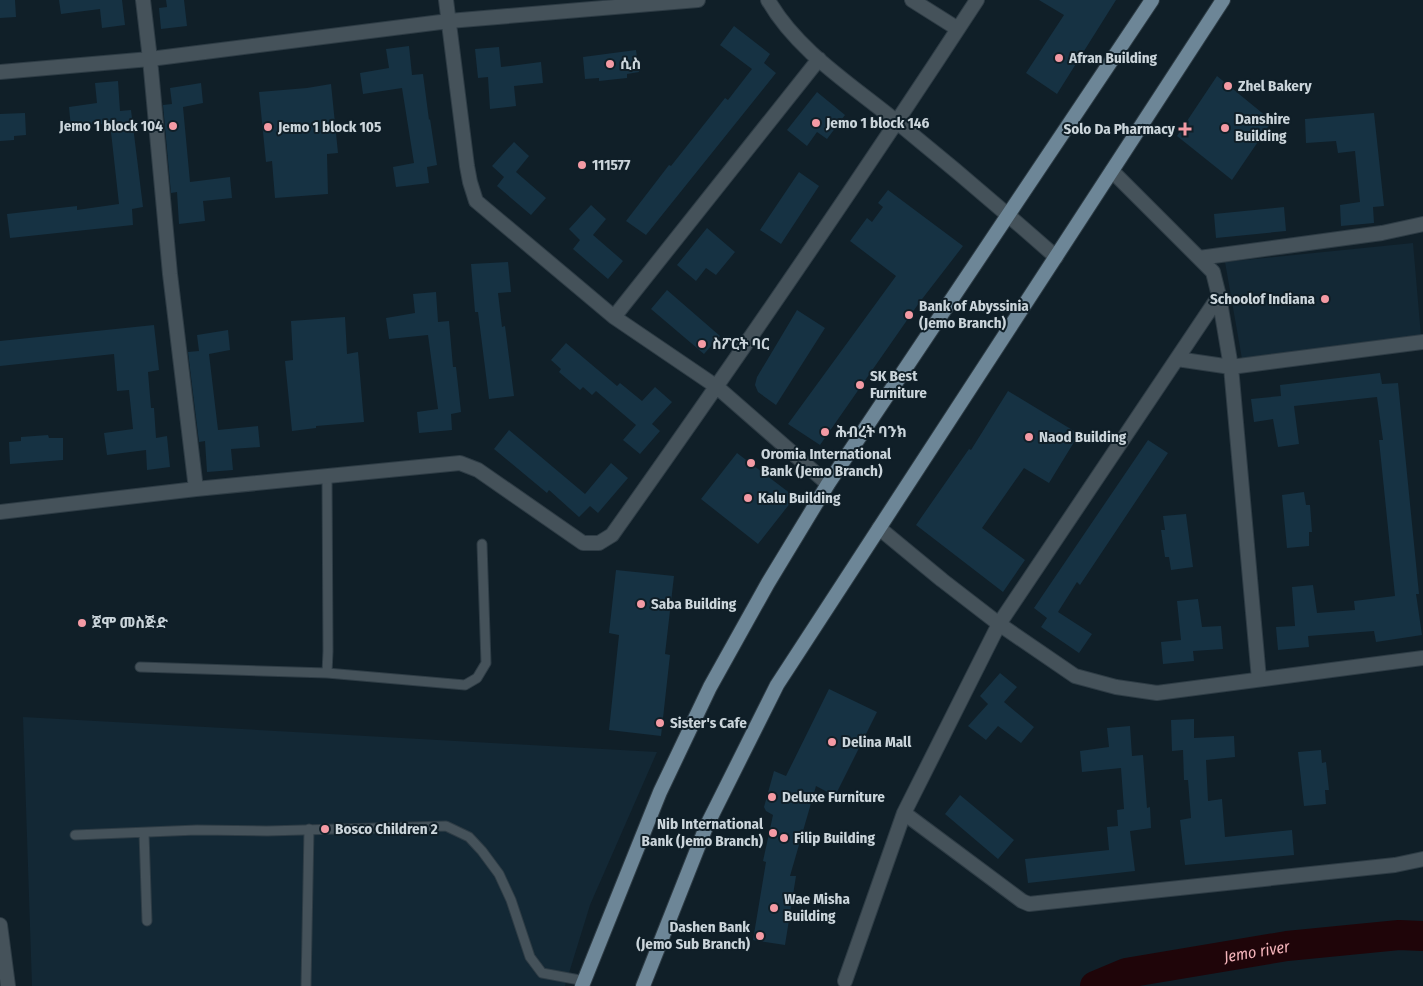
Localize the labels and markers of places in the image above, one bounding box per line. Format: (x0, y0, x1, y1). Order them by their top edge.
place label: Afran Building (1068, 49, 1158, 67)
marker: Afran Building (1053, 52, 1065, 64)
place label: ሲስ (620, 55, 641, 73)
marker: ሲስ (604, 58, 616, 70)
place label: Zhel Bakery (1238, 77, 1312, 95)
marker: Zhel Bakery (1222, 80, 1234, 92)
place label: Danshire Building (1235, 110, 1290, 145)
place label: Jemo 1 block 146 (825, 114, 930, 132)
place label: Jemo 1 block 104 (58, 117, 163, 135)
marker: Jemo 1 block 146 (810, 117, 822, 129)
place label: Jemo 1 block 105 (277, 118, 381, 136)
marker: Jemo 1 block 104 (167, 120, 179, 132)
place label: Solo Da Pharmacy (1063, 120, 1176, 138)
marker: Jemo 1 block 105 (262, 121, 274, 133)
marker: Danshire Building (1219, 122, 1231, 134)
marker: Solo Da Pharmacy (1179, 123, 1191, 135)
place label: 111577 (592, 156, 631, 174)
marker: 111577 (576, 159, 588, 171)
place label: Schoolof Indiana (1210, 290, 1316, 308)
marker: Schoolof Indiana (1319, 293, 1331, 305)
place label: Bank of Abyssinia (Jemo Branch) (919, 297, 1029, 332)
marker: Bank of Abyssinia (Jemo Branch) (903, 309, 915, 321)
place label: ስፖርት ባር (712, 335, 770, 353)
marker: ስፖርት ባር (696, 338, 708, 350)
place label: SK Best Furniture (870, 367, 927, 402)
marker: SK Best Furniture (854, 379, 866, 391)
place label: ሕብረት ባንክ (835, 423, 907, 441)
marker: ሕብረት ባንክ (819, 426, 831, 438)
place label: Naod Building (1039, 428, 1127, 446)
marker: Naod Building (1023, 431, 1035, 443)
place label: Oromia International Bank (Jemo Branch) (761, 445, 892, 480)
marker: Oromia International Bank (Jemo Branch) (745, 457, 757, 469)
place label: Kalu Building (758, 489, 841, 507)
marker: Kalu Building (742, 492, 754, 504)
place label: Saba Building (651, 595, 737, 613)
marker: Saba Building (635, 598, 647, 610)
place label: ጀሞ መስጅድ (92, 614, 168, 632)
marker: ጀሞ መስጅድ (76, 617, 88, 629)
place label: Sister's Cafe (670, 714, 747, 732)
marker: Sister's Cafe (654, 717, 666, 729)
place label: Delina Mall (842, 733, 912, 751)
marker: Delina Mall (826, 736, 838, 748)
place label: Deluxe Furniture (782, 788, 885, 806)
marker: Deluxe Furniture (766, 791, 778, 803)
place label: Nib International Bank (Jemo Branch) (642, 815, 764, 850)
place label: Bosco Children 2 (335, 820, 438, 838)
marker: Bosco Children 2 (319, 823, 331, 835)
marker: Nib International Bank (Jemo Branch) (767, 827, 779, 839)
place label: Filip Building (794, 829, 875, 847)
marker: Filip Building (778, 832, 790, 844)
place label: Wae Misha Building (784, 890, 850, 925)
marker: Wae Misha Building (768, 902, 780, 914)
place label: Dashen Bank (Jemo Sub Branch) (636, 918, 750, 953)
marker: Dashen Bank (Jemo Sub Branch) (754, 930, 766, 942)

